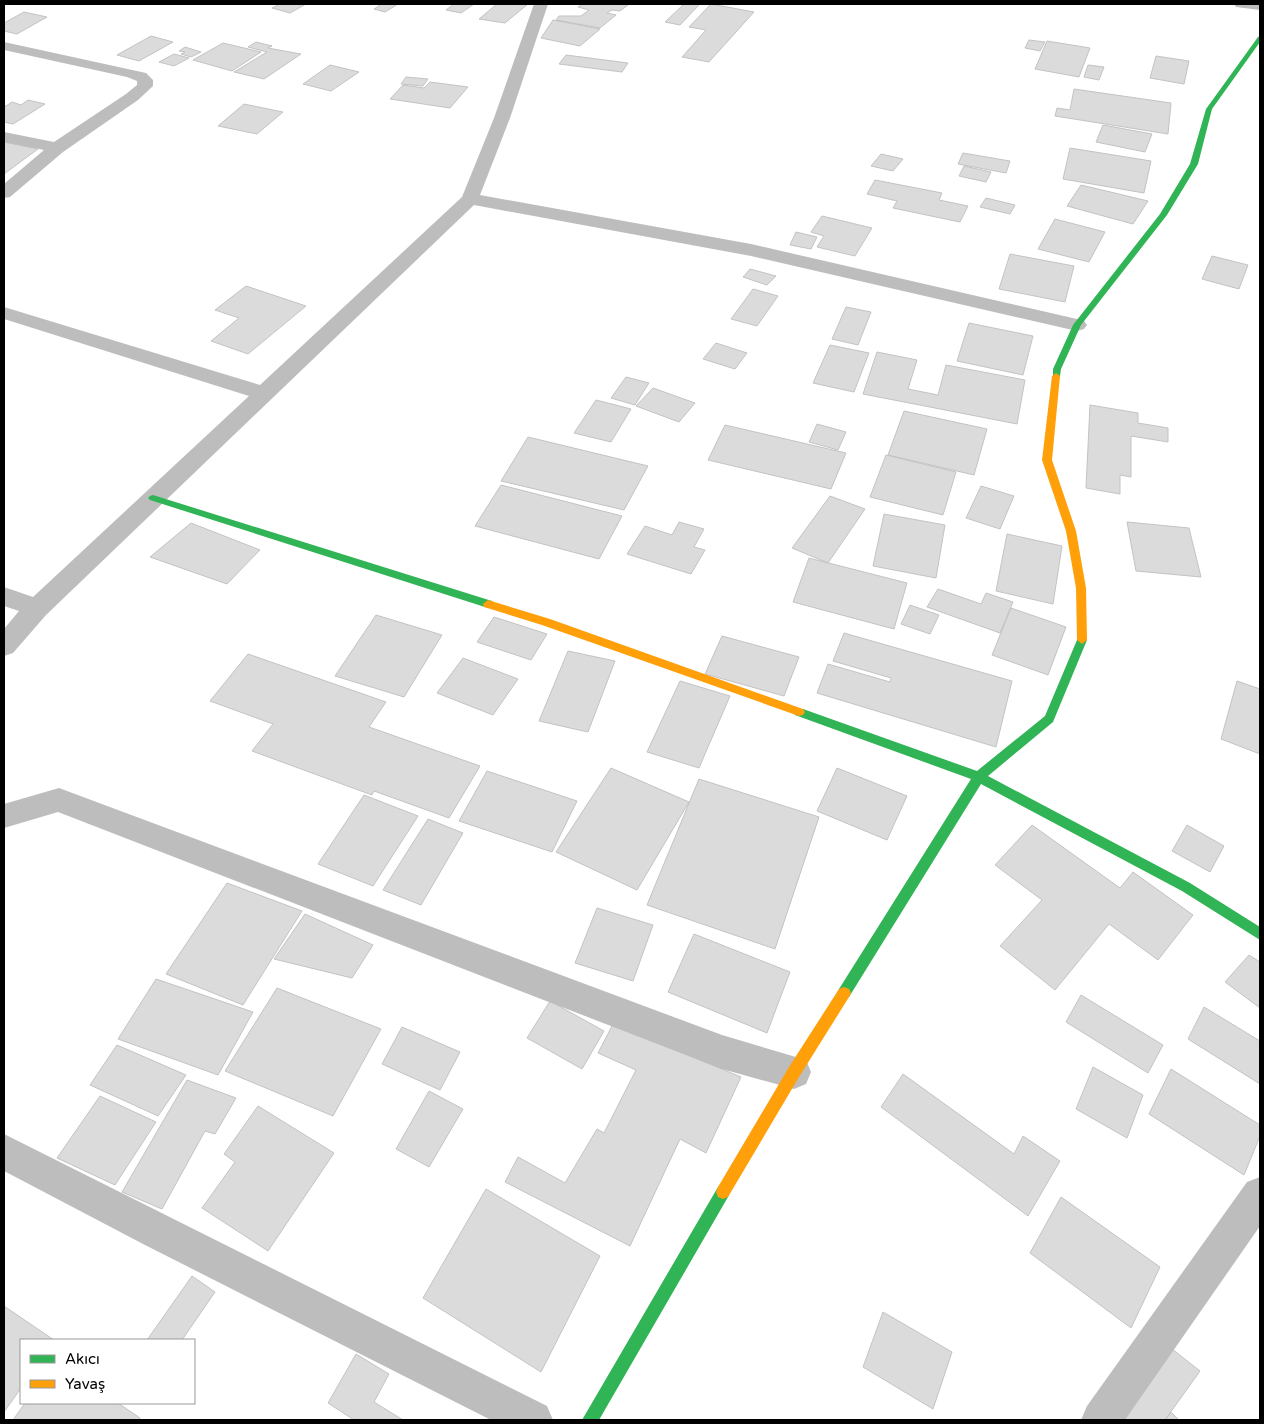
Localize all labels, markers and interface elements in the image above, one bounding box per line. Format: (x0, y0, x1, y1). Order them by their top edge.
legend (20, 1339, 195, 1404)
text: Akıcı (65, 1350, 100, 1368)
text: Yavaş (65, 1375, 105, 1393)

